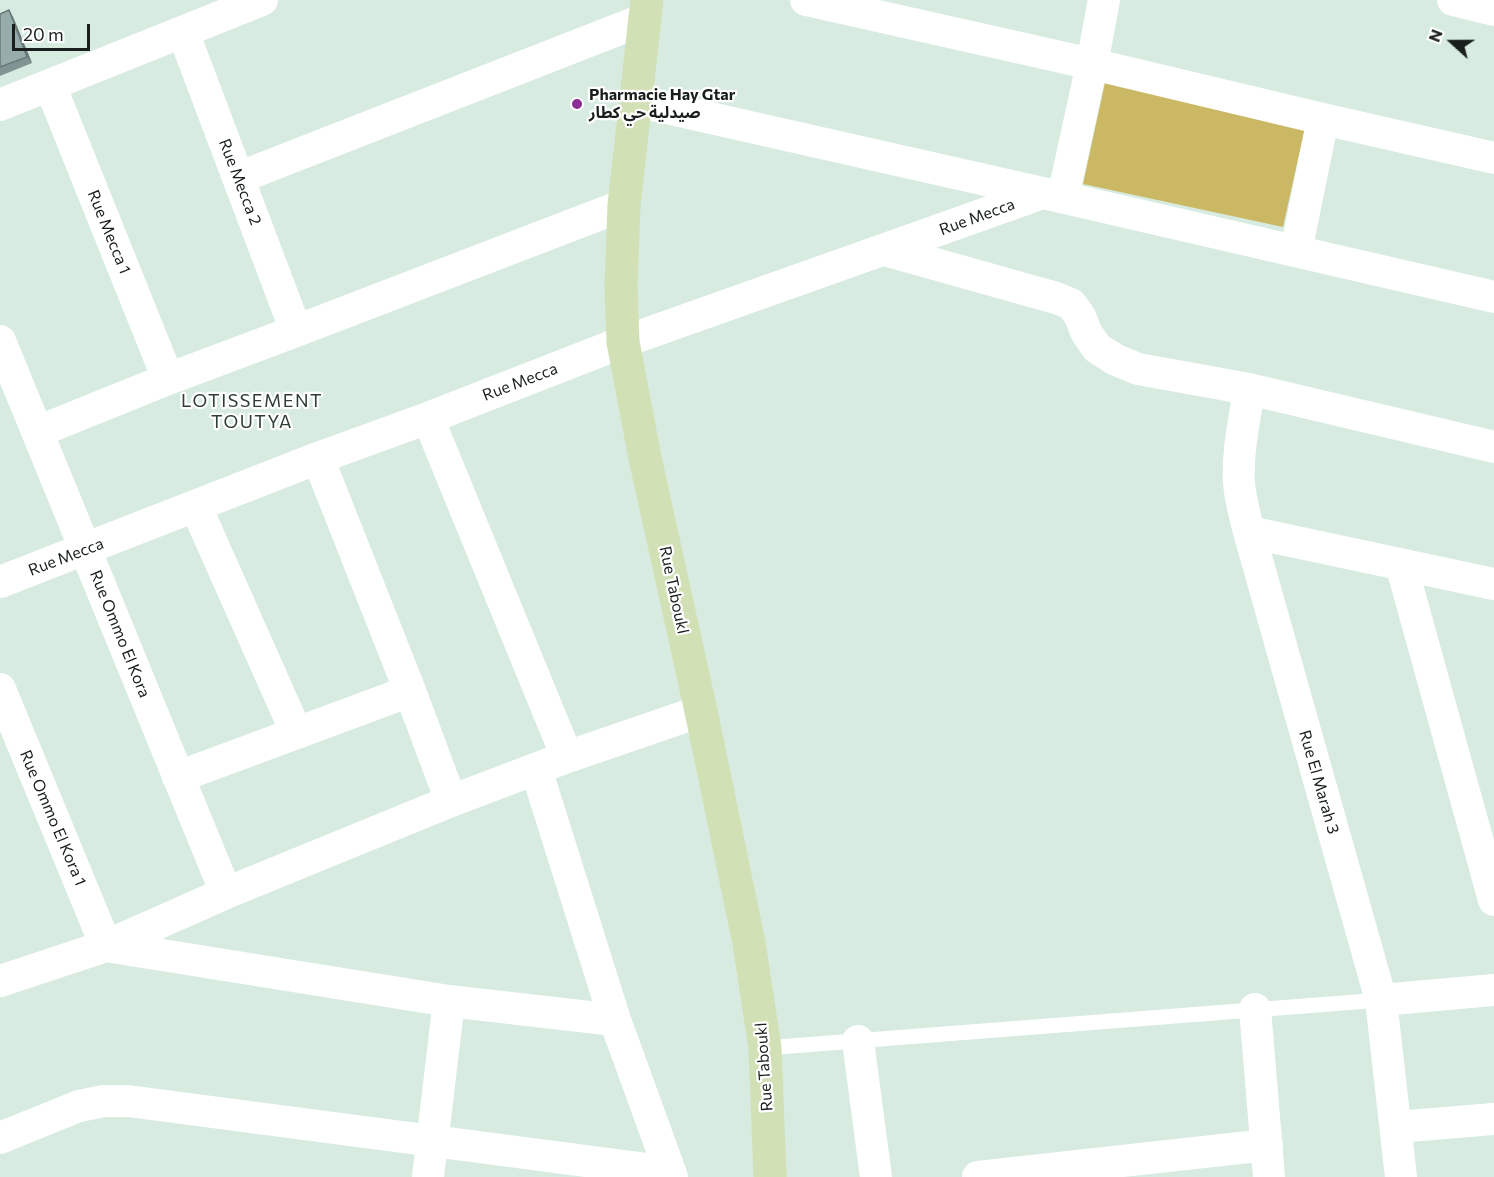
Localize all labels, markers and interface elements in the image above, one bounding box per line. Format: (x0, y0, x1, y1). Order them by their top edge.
scale bar (15, 12, 93, 50)
north arrow (1422, 12, 1482, 72)
text: 20 m (23, 23, 64, 45)
text: N (1424, 26, 1446, 44)
place label: Pharmacie Hay Gtar صيدلية حي كطار (589, 85, 735, 123)
marker: Pharmacie Hay Gtar صيدلية حي كطار (570, 97, 584, 111)
street label: Rue Mecca 2 (215, 136, 265, 228)
street label: Rue Mecca 1 (83, 187, 135, 277)
street label: Rue Mecca (937, 194, 1017, 240)
street label: Rue Mecca (480, 359, 560, 405)
district label: LOTISSEMENT TOUTYA (181, 390, 323, 432)
street label: Rue Mecca (26, 534, 106, 580)
street label: Rue Taboukl (655, 544, 693, 636)
street label: Rue Ommo El Kora (86, 568, 154, 700)
street label: Rue El Marah 3 (1295, 728, 1343, 836)
street label: Rue Ommo El Kora 1 (16, 747, 90, 889)
street label: Rue Taboukl (751, 1022, 777, 1112)

